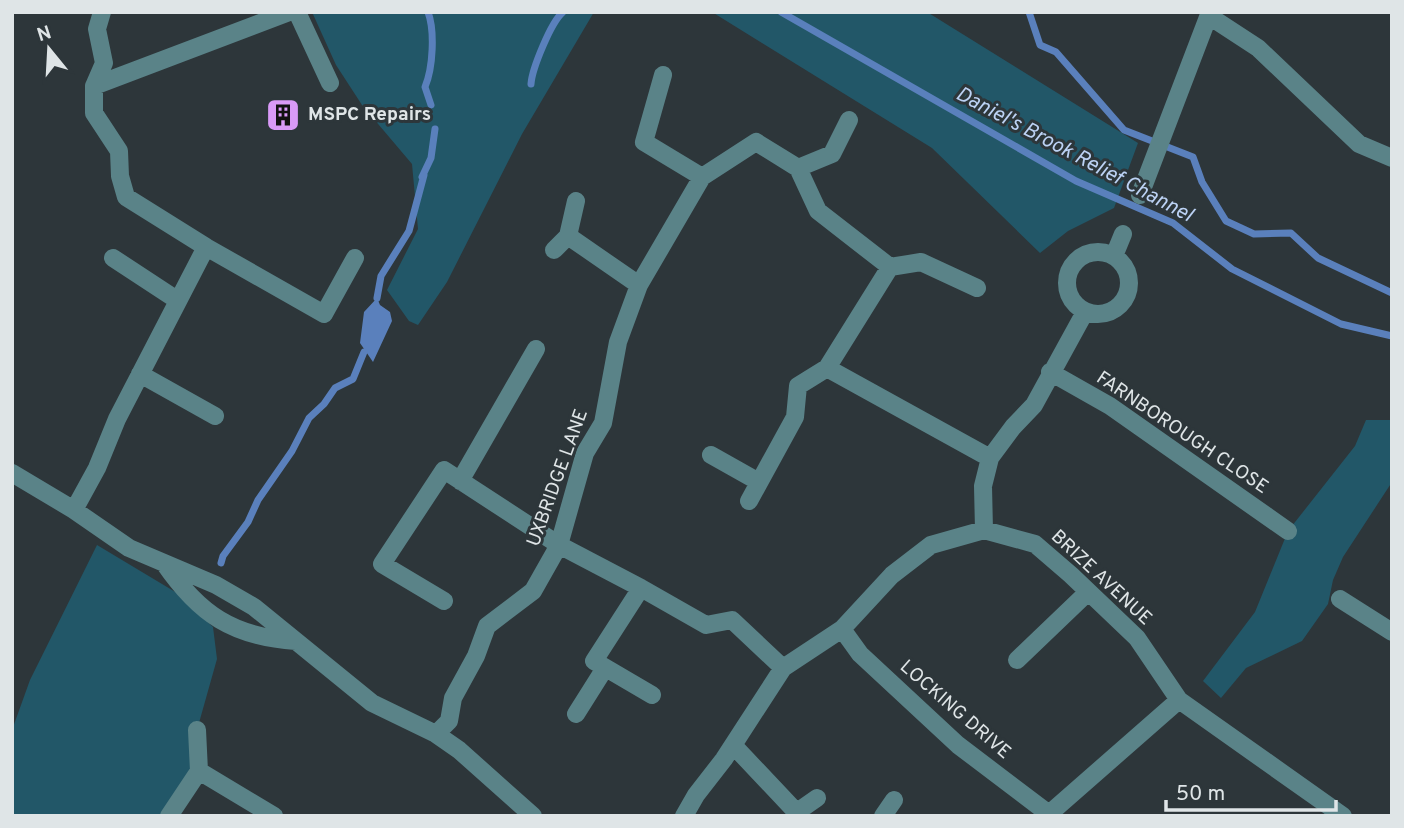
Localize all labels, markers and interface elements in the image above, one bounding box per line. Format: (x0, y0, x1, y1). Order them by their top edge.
north arrow (14, 14, 84, 84)
text: N (34, 21, 55, 48)
water label: Daniel's Brook Relief Channel (951, 81, 1199, 230)
building icon: MSPC Repairs (264, 96, 302, 134)
place label: MSPC Repairs (308, 103, 431, 127)
street label: FARNBOROUGH CLOSE (1091, 366, 1273, 500)
street label: UXBRIDGE LANE (522, 406, 594, 550)
street label: BRIZE AVENUE (1045, 525, 1157, 631)
street label: LOCKING DRIVE (894, 655, 1016, 765)
scale bar (1166, 768, 1336, 812)
text: 50 m (1176, 781, 1225, 808)

